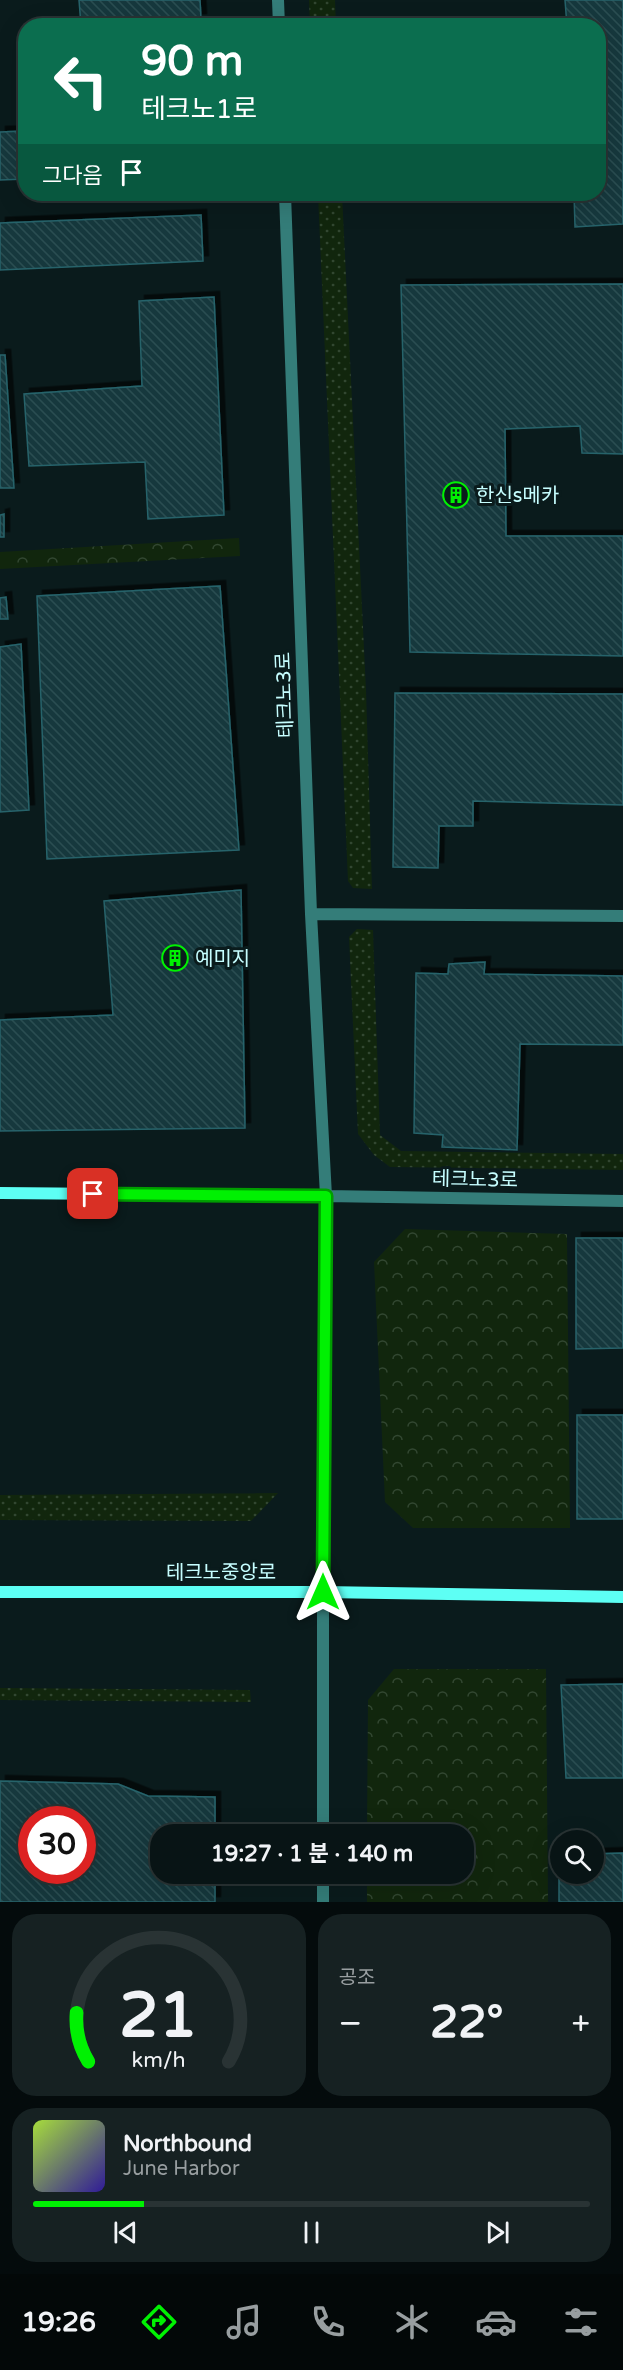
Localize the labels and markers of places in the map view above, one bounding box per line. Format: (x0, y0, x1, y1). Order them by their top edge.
building icon: 한신s메카 (441, 480, 471, 510)
place label: 한신s메카 (476, 484, 559, 508)
building icon: 예미지 (160, 943, 190, 973)
place label: 예미지 (195, 947, 250, 971)
pin (67, 1168, 118, 1219)

